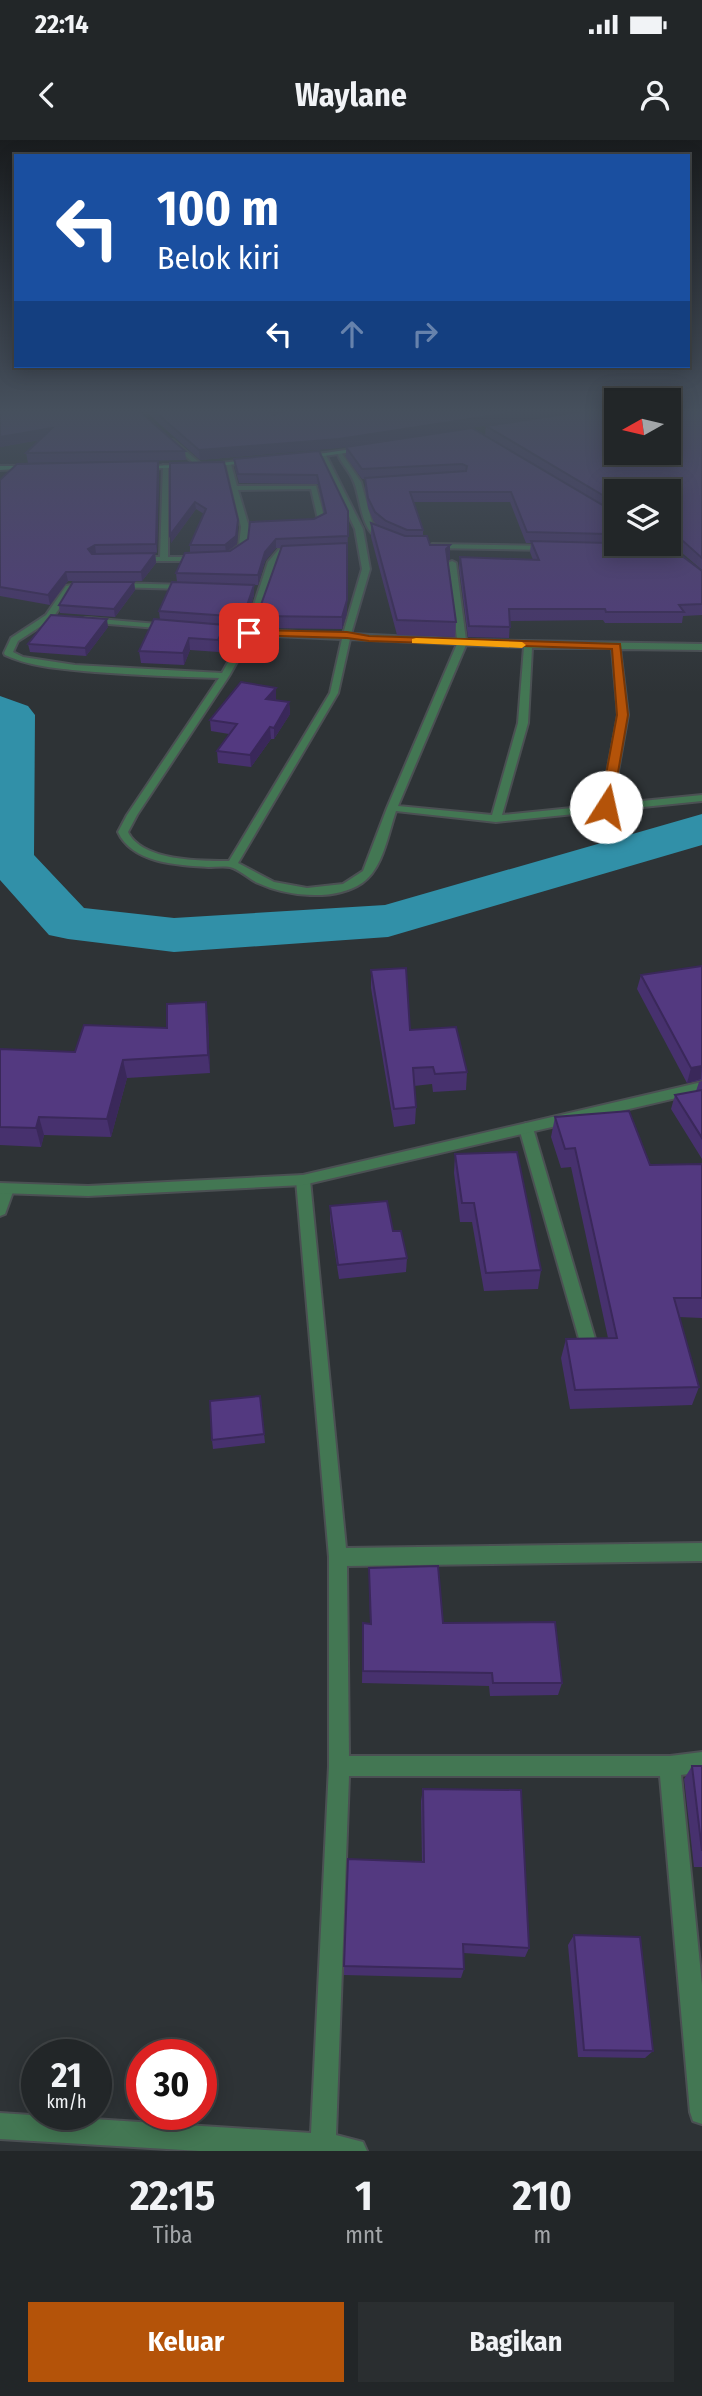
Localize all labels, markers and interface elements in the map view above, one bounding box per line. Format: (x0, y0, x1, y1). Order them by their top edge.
text: 22:14 (35, 9, 89, 40)
icon: back (28, 76, 66, 114)
text: Waylane (295, 76, 407, 114)
icon: person (636, 76, 674, 114)
text: 100 m (157, 179, 279, 238)
icon: left (42, 182, 133, 273)
text: Belok kiri (157, 239, 280, 277)
icon: left (260, 315, 298, 353)
icon: ahead (333, 315, 371, 353)
icon: right (406, 315, 444, 353)
north arrow (604, 388, 681, 466)
map controls (604, 388, 681, 556)
button: layers (604, 479, 681, 556)
pin (219, 603, 279, 663)
icon: arrive (230, 614, 268, 652)
position arrow (569, 770, 643, 844)
speed limit sign: 30 (126, 2039, 217, 2130)
text: 21 (51, 2054, 82, 2096)
text: km/h (46, 2091, 87, 2113)
text: 22:15 (130, 2171, 215, 2221)
text: 1 (355, 2171, 373, 2221)
text: 210 (513, 2171, 572, 2221)
text: Tiba (153, 2221, 193, 2249)
text: mnt (345, 2221, 383, 2249)
text: m (533, 2221, 551, 2249)
button: Keluar (28, 2302, 344, 2382)
button: Bagikan (358, 2302, 674, 2382)

